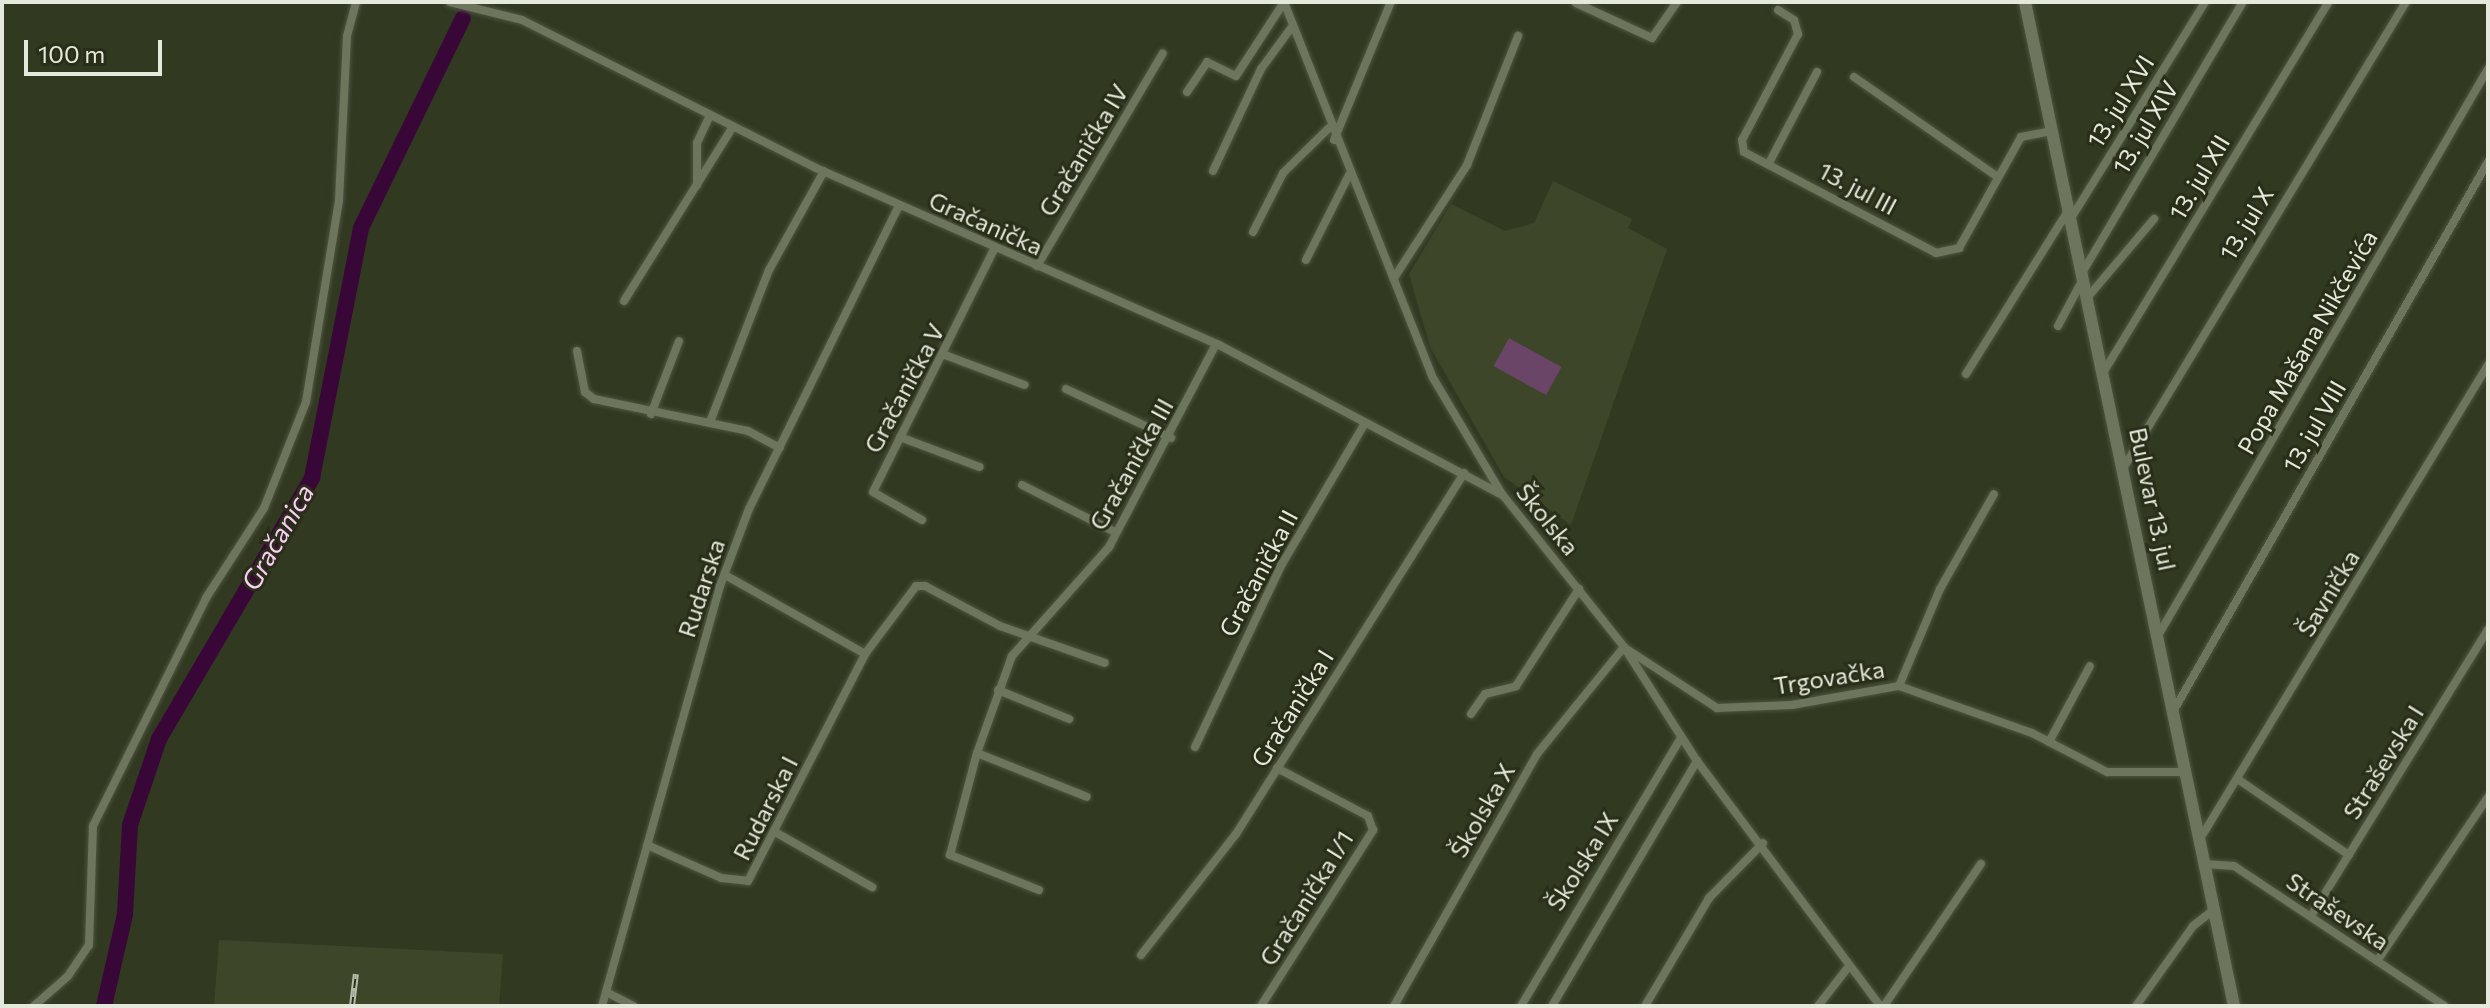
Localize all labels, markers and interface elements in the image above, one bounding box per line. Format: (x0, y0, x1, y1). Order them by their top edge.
scale bar (28, 24, 166, 74)
text: 100 m (38, 39, 105, 68)
street label: 13. jul XVI (2080, 49, 2160, 153)
street label: 13. jul XIV (2106, 75, 2184, 179)
street label: Gračanička IV (1032, 79, 1134, 221)
street label: 13. jul XII (2163, 129, 2235, 225)
street label: 13. jul III (1814, 156, 1902, 220)
street label: 13. jul X (2213, 181, 2279, 265)
street label: Gračanička (925, 185, 1047, 261)
street label: Popa Mašana Nikčevića (2231, 225, 2383, 459)
street label: Gračanička V (858, 318, 950, 458)
street label: 13. jul VIII (2276, 375, 2352, 477)
street label: Gračanička III (1083, 393, 1179, 535)
street label: Bulevar 13. jul (2124, 425, 2182, 573)
water label: Gračanica (234, 478, 320, 596)
street label: Školska (1511, 478, 1585, 560)
street label: Gračanička II (1213, 505, 1303, 641)
street label: Rudarska (672, 535, 730, 641)
street label: Šavnička (2291, 544, 2365, 642)
street label: Gračanička I (1245, 644, 1339, 772)
street label: Trgovačka (1772, 654, 1886, 700)
street label: Straševska I (2337, 700, 2429, 824)
street label: Rudarska I (727, 751, 803, 865)
street label: Školska X (1443, 758, 1521, 862)
street label: Školska IX (1540, 806, 1624, 916)
street label: Gračanička I/1 (1253, 825, 1359, 971)
street label: Straševska (2281, 866, 2395, 956)

